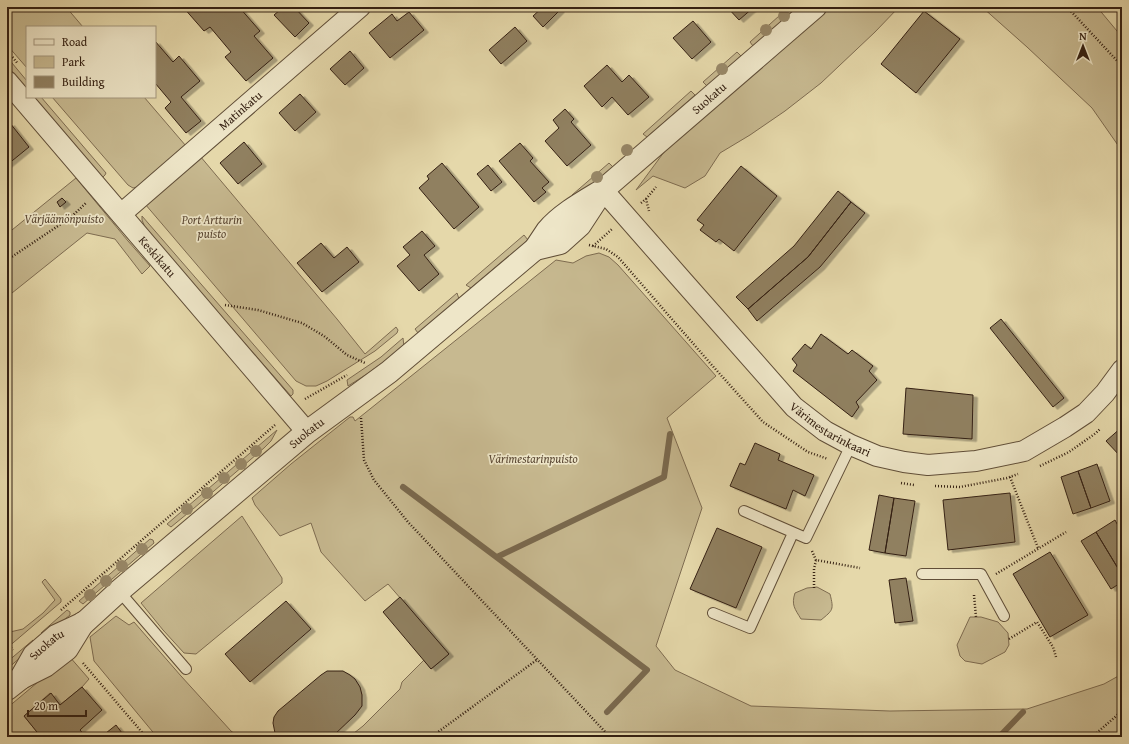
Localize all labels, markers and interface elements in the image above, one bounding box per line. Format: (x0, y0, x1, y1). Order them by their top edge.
legend (26, 26, 156, 98)
north arrow (1063, 26, 1103, 66)
text: N (1079, 28, 1087, 44)
text: Road (62, 33, 88, 50)
text: Park (62, 53, 86, 70)
text: Building (62, 73, 105, 90)
street label: Suokatu (688, 78, 730, 118)
street label: Matinkatu (215, 86, 266, 134)
park label: Värjäämönpuisto (24, 210, 104, 227)
park label: Port Artturin puisto (181, 211, 242, 242)
street label: Keskikatu (135, 232, 180, 281)
street label: Värimestarinkaari (786, 398, 874, 461)
street label: Suokatu (285, 413, 328, 452)
park label: Värimestarinpuisto (488, 450, 578, 467)
street label: Suokatu (24, 624, 67, 662)
scale bar (28, 692, 86, 718)
text: 20 m (34, 697, 58, 714)

